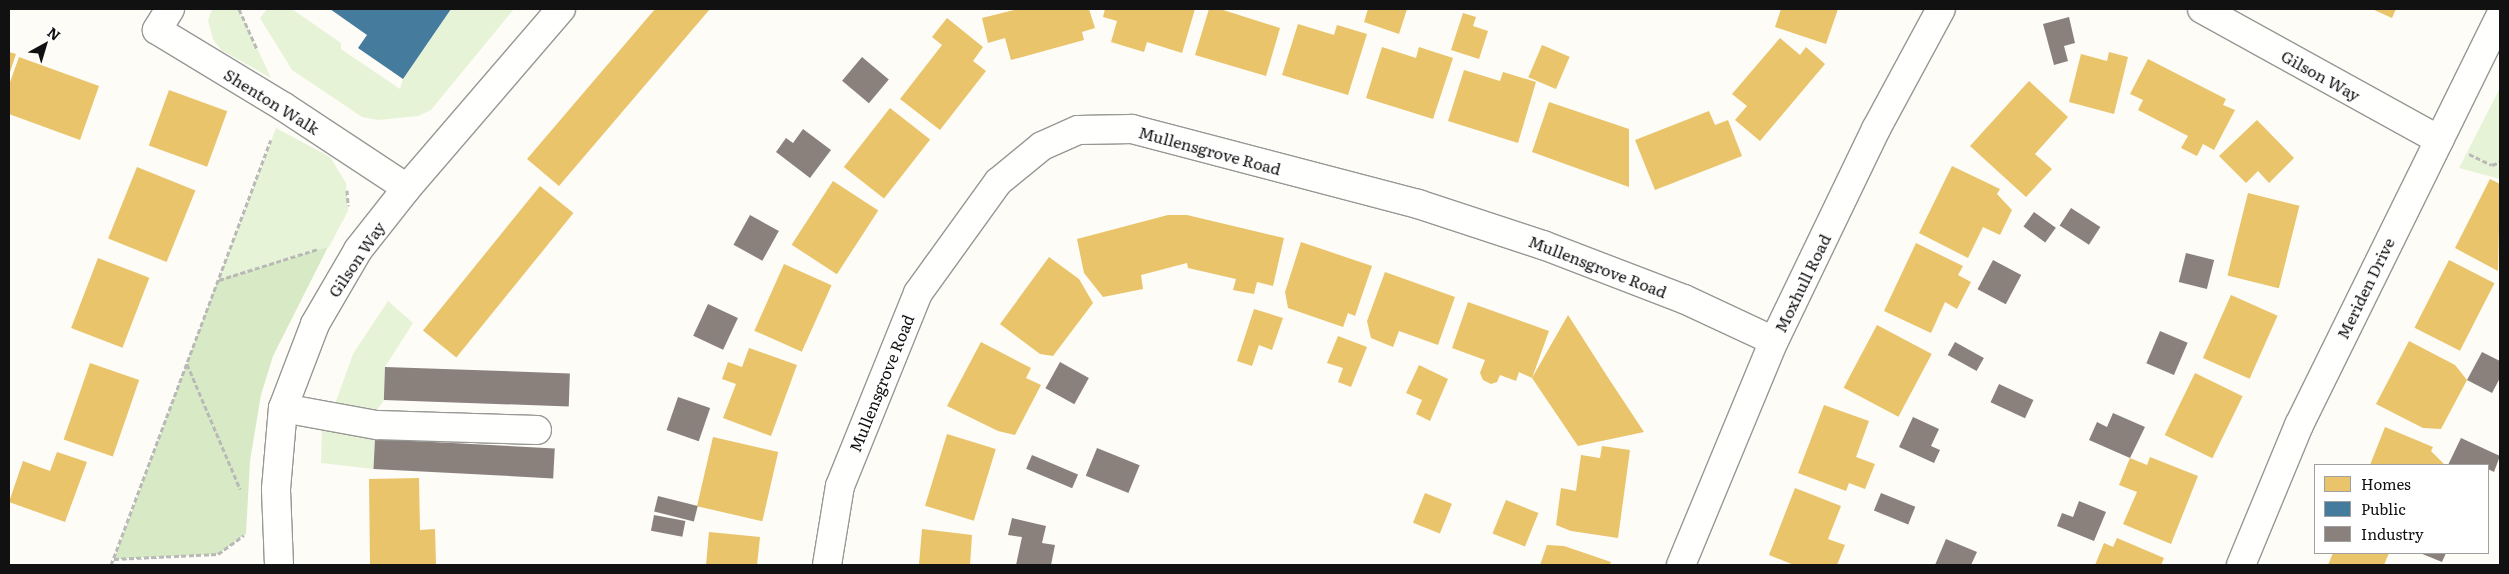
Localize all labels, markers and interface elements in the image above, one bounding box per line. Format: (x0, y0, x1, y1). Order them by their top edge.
north arrow (20, 20, 70, 70)
text: N (44, 22, 65, 45)
street label: Gilson Way (2278, 45, 2364, 105)
street label: Shenton Walk (221, 64, 323, 138)
street label: Mullensgrove Road (1137, 122, 1283, 178)
street label: Gilson Way (324, 218, 388, 300)
street label: Mullensgrove Road (1526, 231, 1670, 301)
street label: Moxhull Road (1770, 231, 1834, 335)
street label: Meriden Drive (2332, 234, 2398, 342)
street label: Mullensgrove Road (845, 311, 917, 455)
legend (2314, 464, 2489, 554)
text: Homes (2361, 472, 2411, 495)
text: Public (2361, 497, 2406, 520)
text: Industry (2361, 522, 2424, 545)

